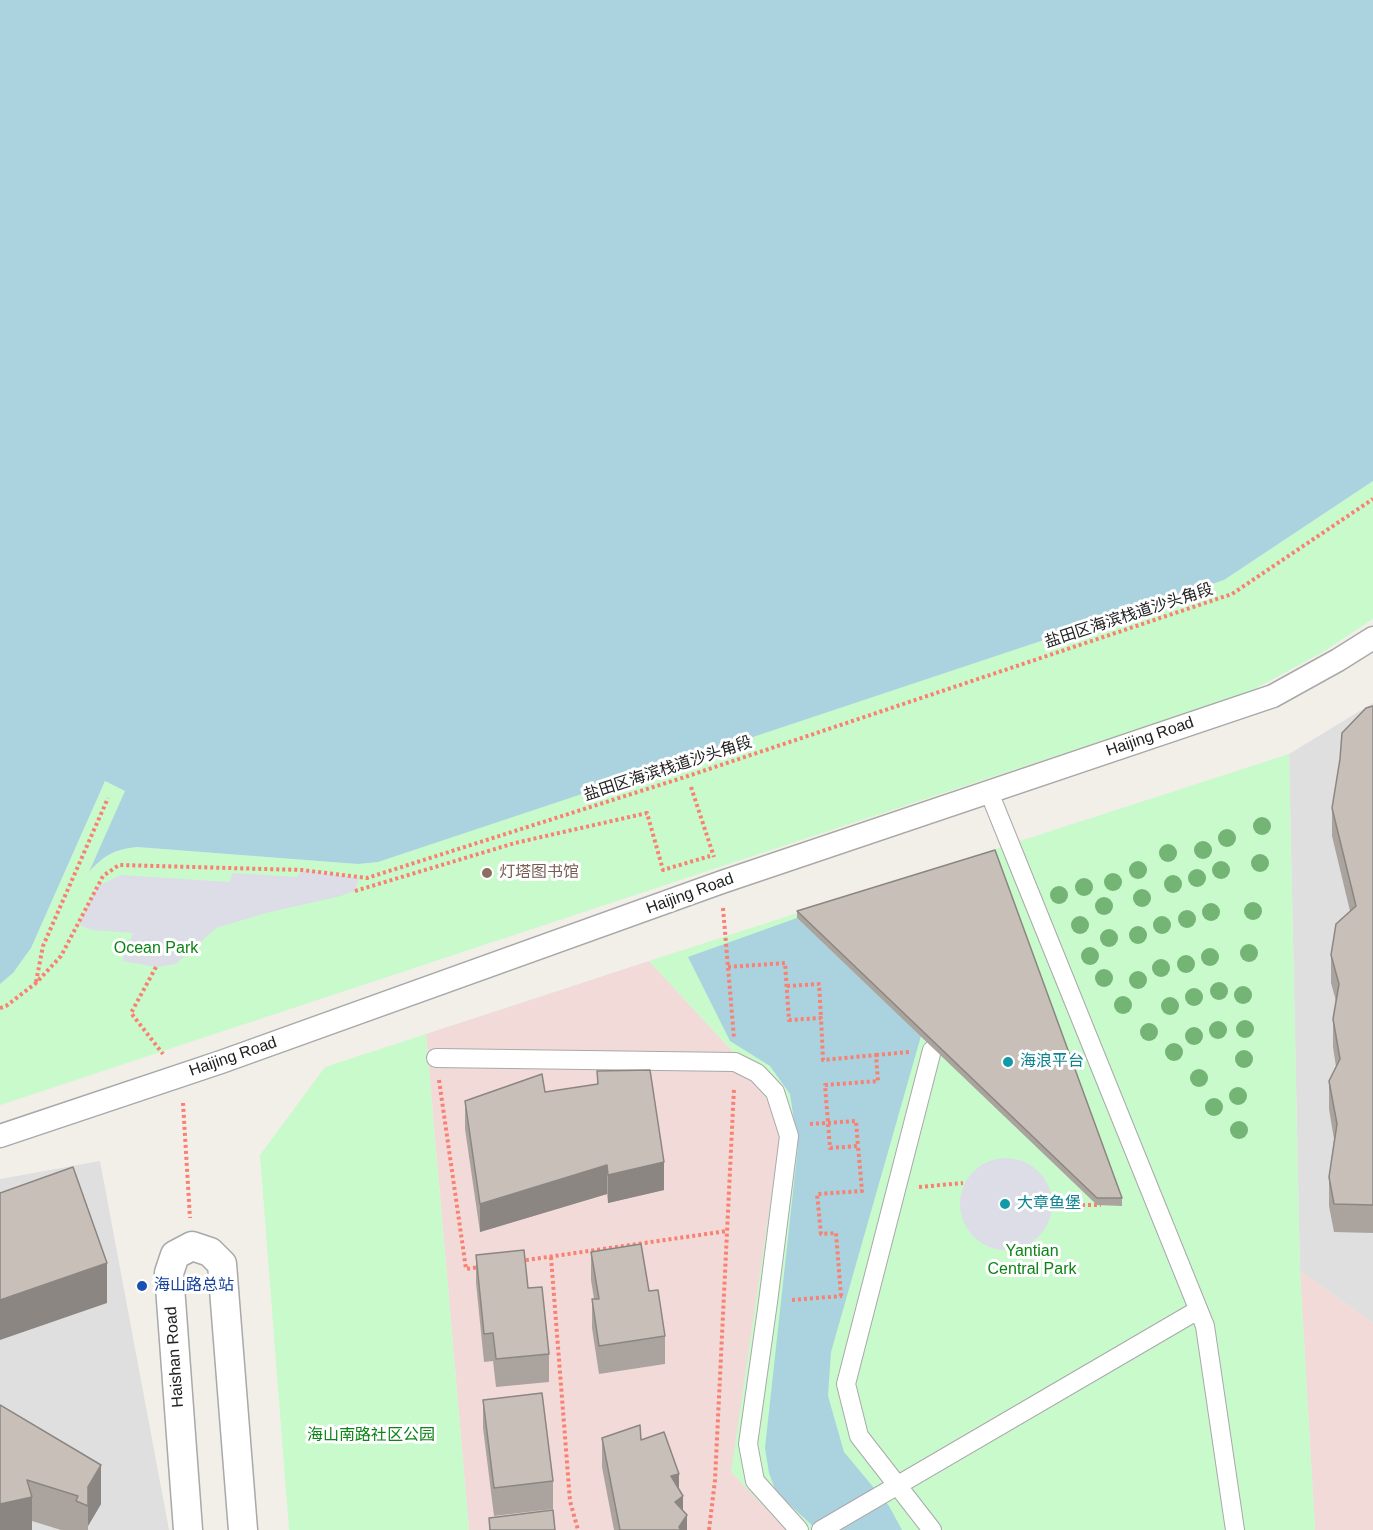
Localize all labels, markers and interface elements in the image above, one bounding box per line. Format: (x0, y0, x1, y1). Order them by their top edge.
street label: 盐田区海滨栈道沙头角段 (1042, 580, 1216, 652)
street label: Haijing Road (1104, 713, 1196, 761)
street label: 盐田区海滨栈道沙头角段 (581, 733, 755, 805)
place label: 灯塔图书馆 (499, 863, 579, 883)
marker: 灯塔图书馆 (480, 866, 494, 880)
street label: Haijing Road (644, 869, 736, 919)
park label: Ocean Park (114, 939, 198, 959)
street label: Haijing Road (187, 1033, 279, 1081)
place label: 海浪平台 (1020, 1052, 1084, 1072)
marker: 海浪平台 (1001, 1055, 1015, 1069)
place label: 大章鱼堡 (1017, 1194, 1081, 1214)
marker: 大章鱼堡 (998, 1197, 1012, 1211)
park label: Yantian Central Park (988, 1242, 1076, 1280)
place label: 海山路总站 (154, 1276, 234, 1296)
marker: 海山路总站 (135, 1279, 149, 1293)
street label: Haishan Road (162, 1306, 188, 1408)
park label: 海山南路社区公园 (307, 1426, 435, 1446)

